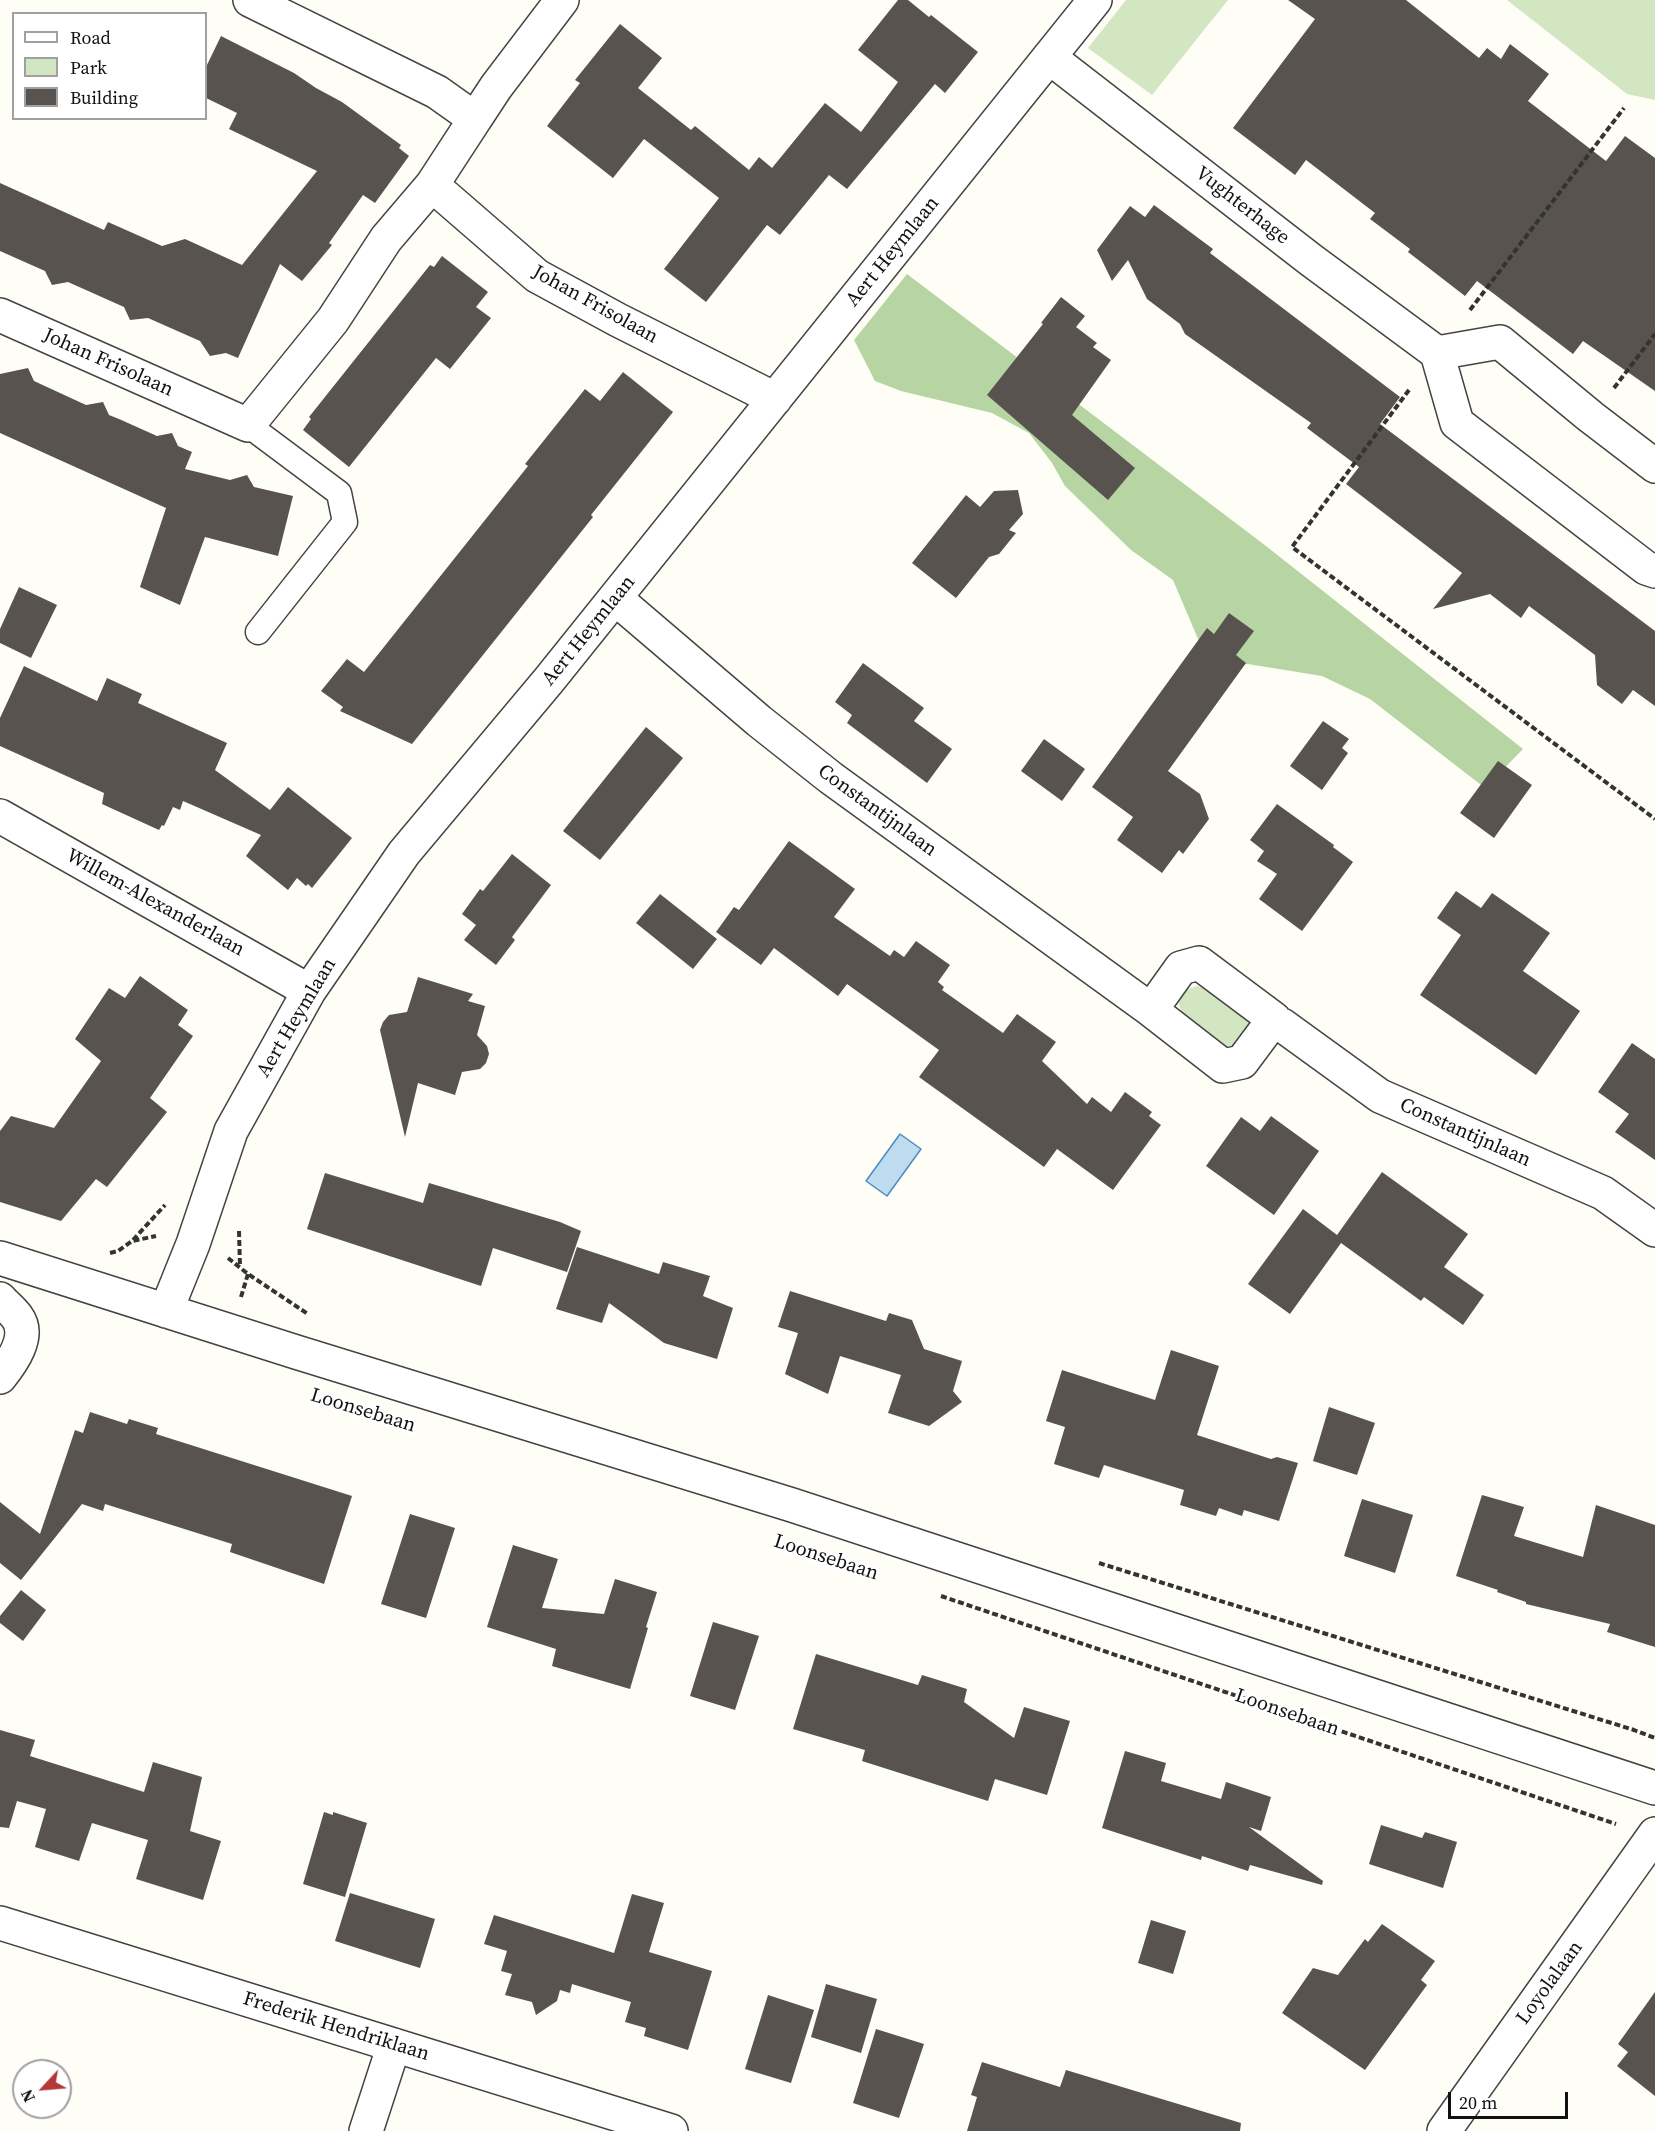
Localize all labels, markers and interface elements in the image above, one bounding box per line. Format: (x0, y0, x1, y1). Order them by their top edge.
legend (12, 12, 207, 120)
text: Road (70, 25, 111, 50)
text: Park (70, 55, 107, 80)
text: Building (70, 85, 138, 110)
street label: Vughterhage (1190, 162, 1294, 250)
street label: Aert Heymlaan (841, 192, 945, 312)
street label: Johan Frisolaan (528, 261, 662, 349)
street label: Johan Frisolaan (39, 324, 177, 402)
street label: Aert Heymlaan (537, 571, 641, 691)
street label: Constantijnlaan (813, 760, 941, 862)
street label: Willem-Alexanderlaan (62, 844, 248, 962)
street label: Aert Heymlaan (252, 954, 342, 1082)
street label: Constantijnlaan (1396, 1093, 1534, 1173)
street label: Loonsebaan (308, 1384, 418, 1438)
street label: Loonsebaan (771, 1530, 881, 1586)
street label: Loonsebaan (1232, 1684, 1342, 1742)
street label: Loyolalaan (1512, 1937, 1588, 2029)
street label: Frederik Hendriklaan (240, 1987, 432, 2067)
north arrow (12, 2059, 72, 2119)
scale bar (1451, 2080, 1571, 2118)
text: N (15, 2086, 40, 2106)
text: 20 m (1459, 2090, 1497, 2115)

